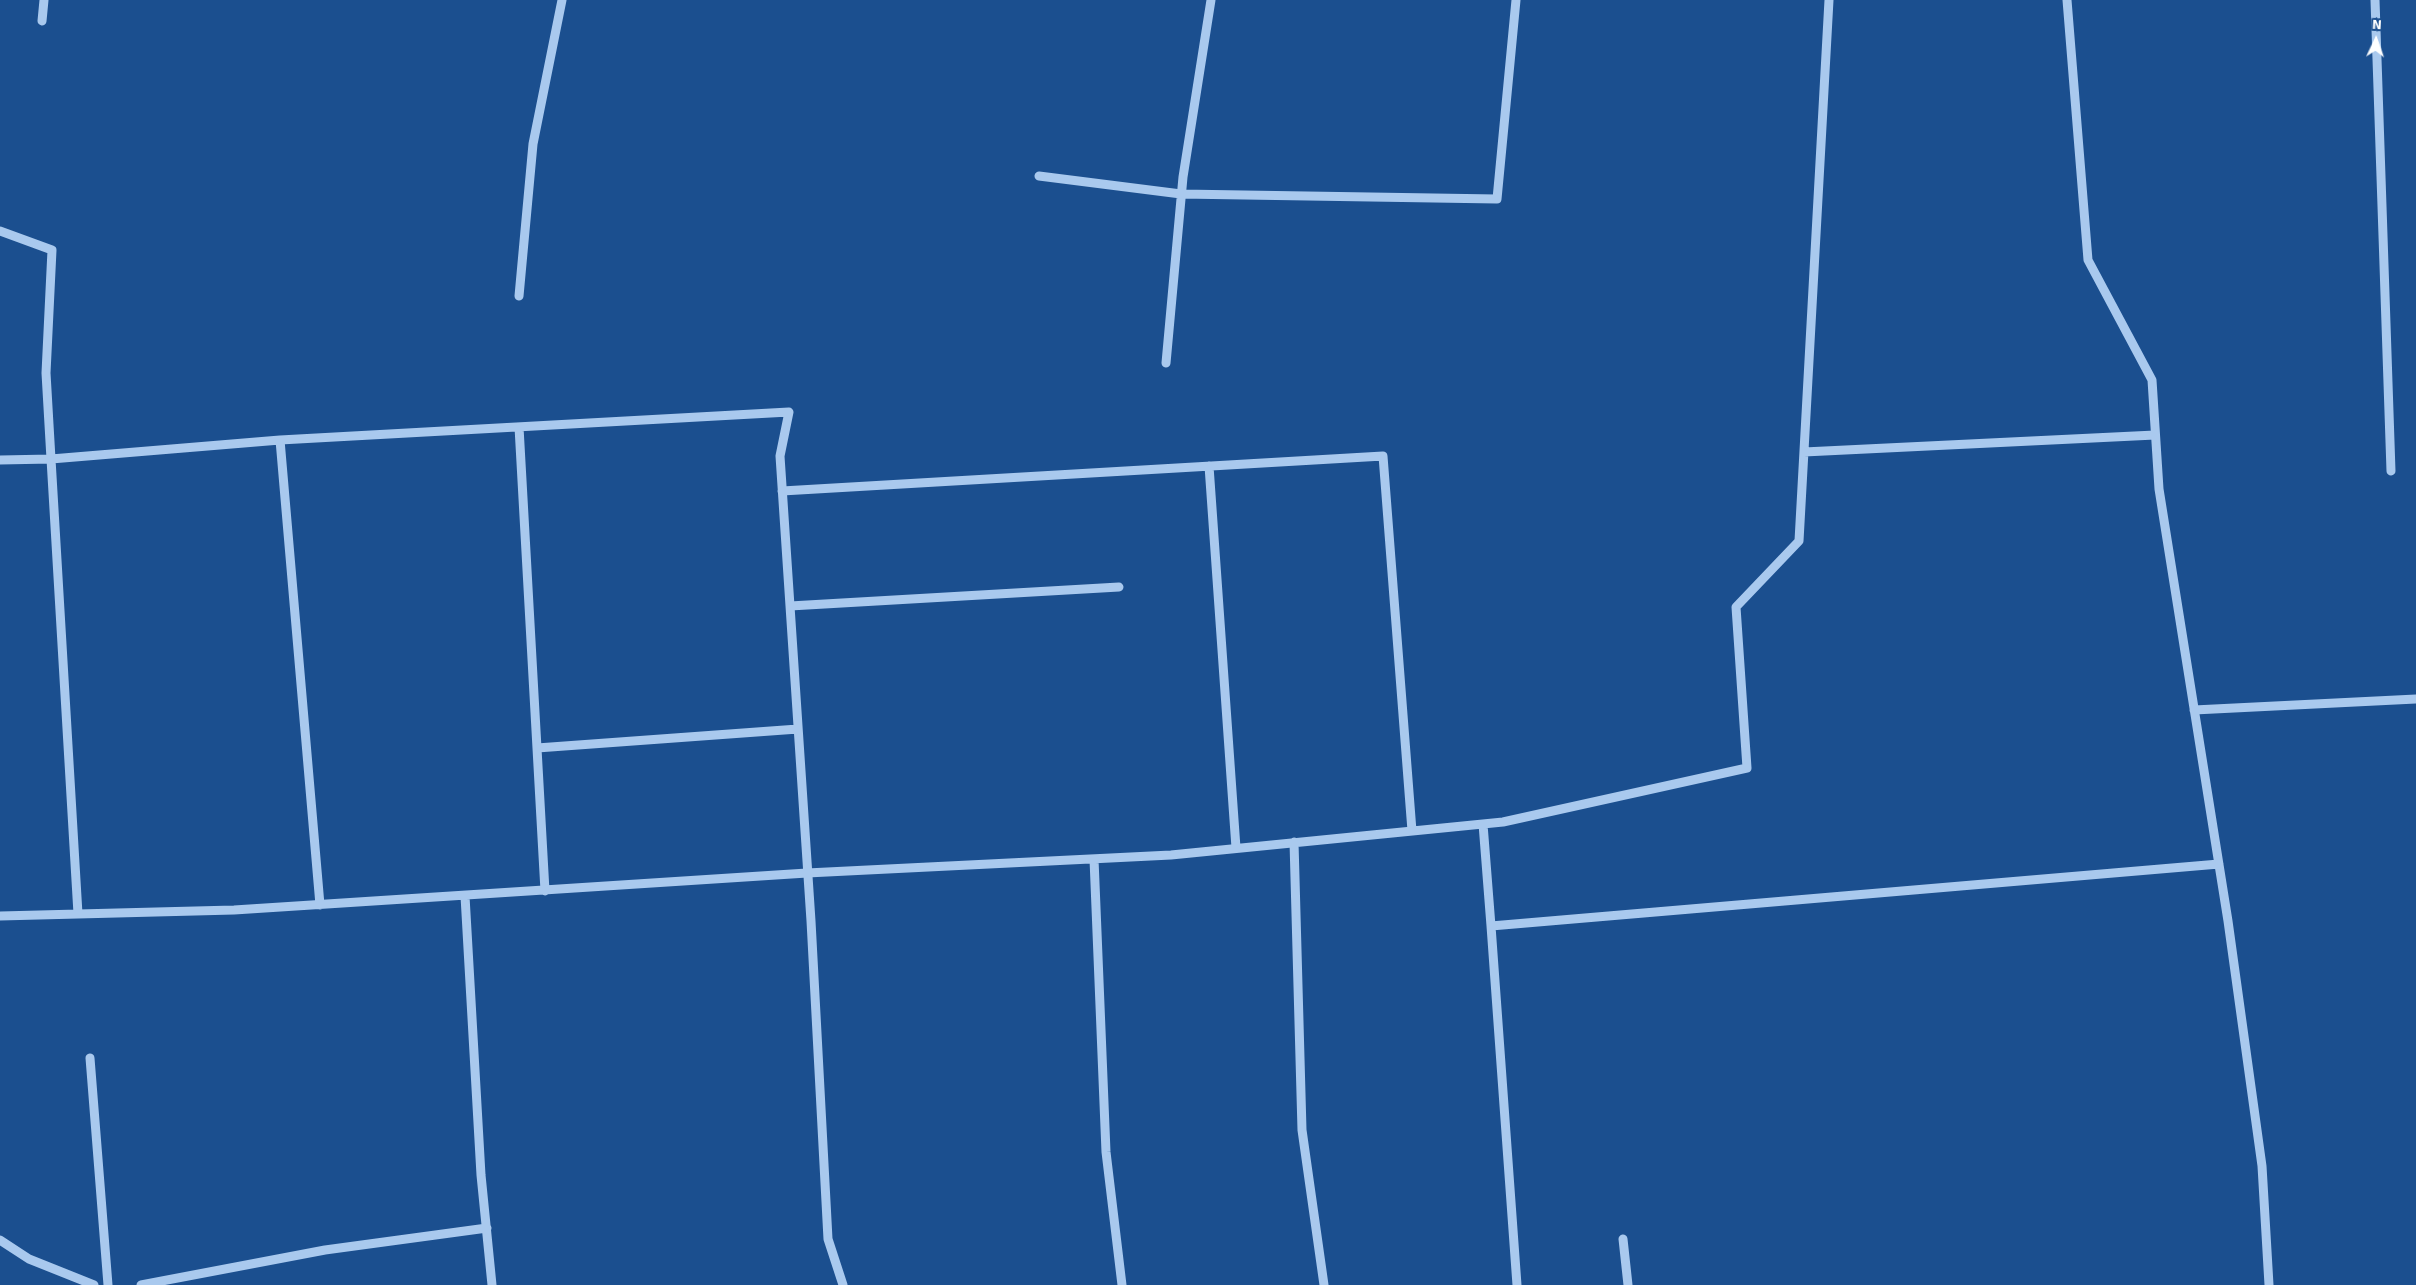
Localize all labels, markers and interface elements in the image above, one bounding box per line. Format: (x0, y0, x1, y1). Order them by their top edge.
north arrow (2351, 15, 2401, 65)
text: N (2371, 16, 2382, 33)

